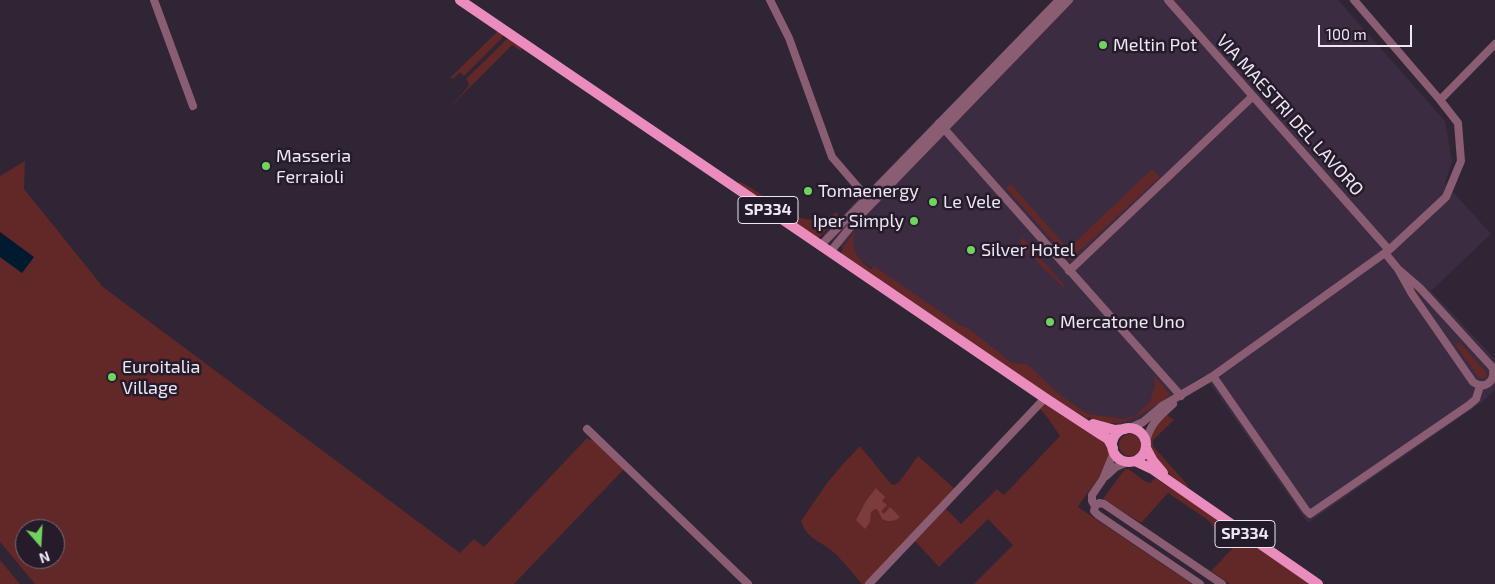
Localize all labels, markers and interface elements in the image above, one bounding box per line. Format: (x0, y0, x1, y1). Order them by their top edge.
scale bar (1320, 15, 1414, 47)
text: 100 m (1326, 25, 1367, 43)
street label: VIA MAESTRI DEL LAVORO (1212, 30, 1368, 200)
place label: Meltin Pot (1113, 34, 1197, 56)
marker: Meltin Pot (1097, 39, 1109, 51)
place label: Masseria Ferraioli (276, 145, 351, 188)
marker: Masseria Ferraioli (260, 160, 272, 172)
place label: Tomaenergy (818, 180, 919, 202)
marker: Tomaenergy (802, 185, 814, 197)
place label: Le Vele (943, 191, 1001, 213)
road number: SP334 (738, 196, 798, 224)
marker: Le Vele (927, 196, 939, 208)
place label: Iper Simply (813, 210, 904, 232)
marker: Iper Simply (908, 215, 920, 227)
place label: Silver Hotel (981, 239, 1075, 261)
marker: Silver Hotel (965, 244, 977, 256)
place label: Mercatone Uno (1060, 311, 1185, 333)
marker: Mercatone Uno (1044, 316, 1056, 328)
place label: Euroitalia Village (122, 356, 200, 398)
marker: Euroitalia Village (106, 371, 118, 383)
north arrow (15, 519, 65, 569)
road number: SP334 (1215, 520, 1275, 548)
text: N (37, 548, 52, 567)

